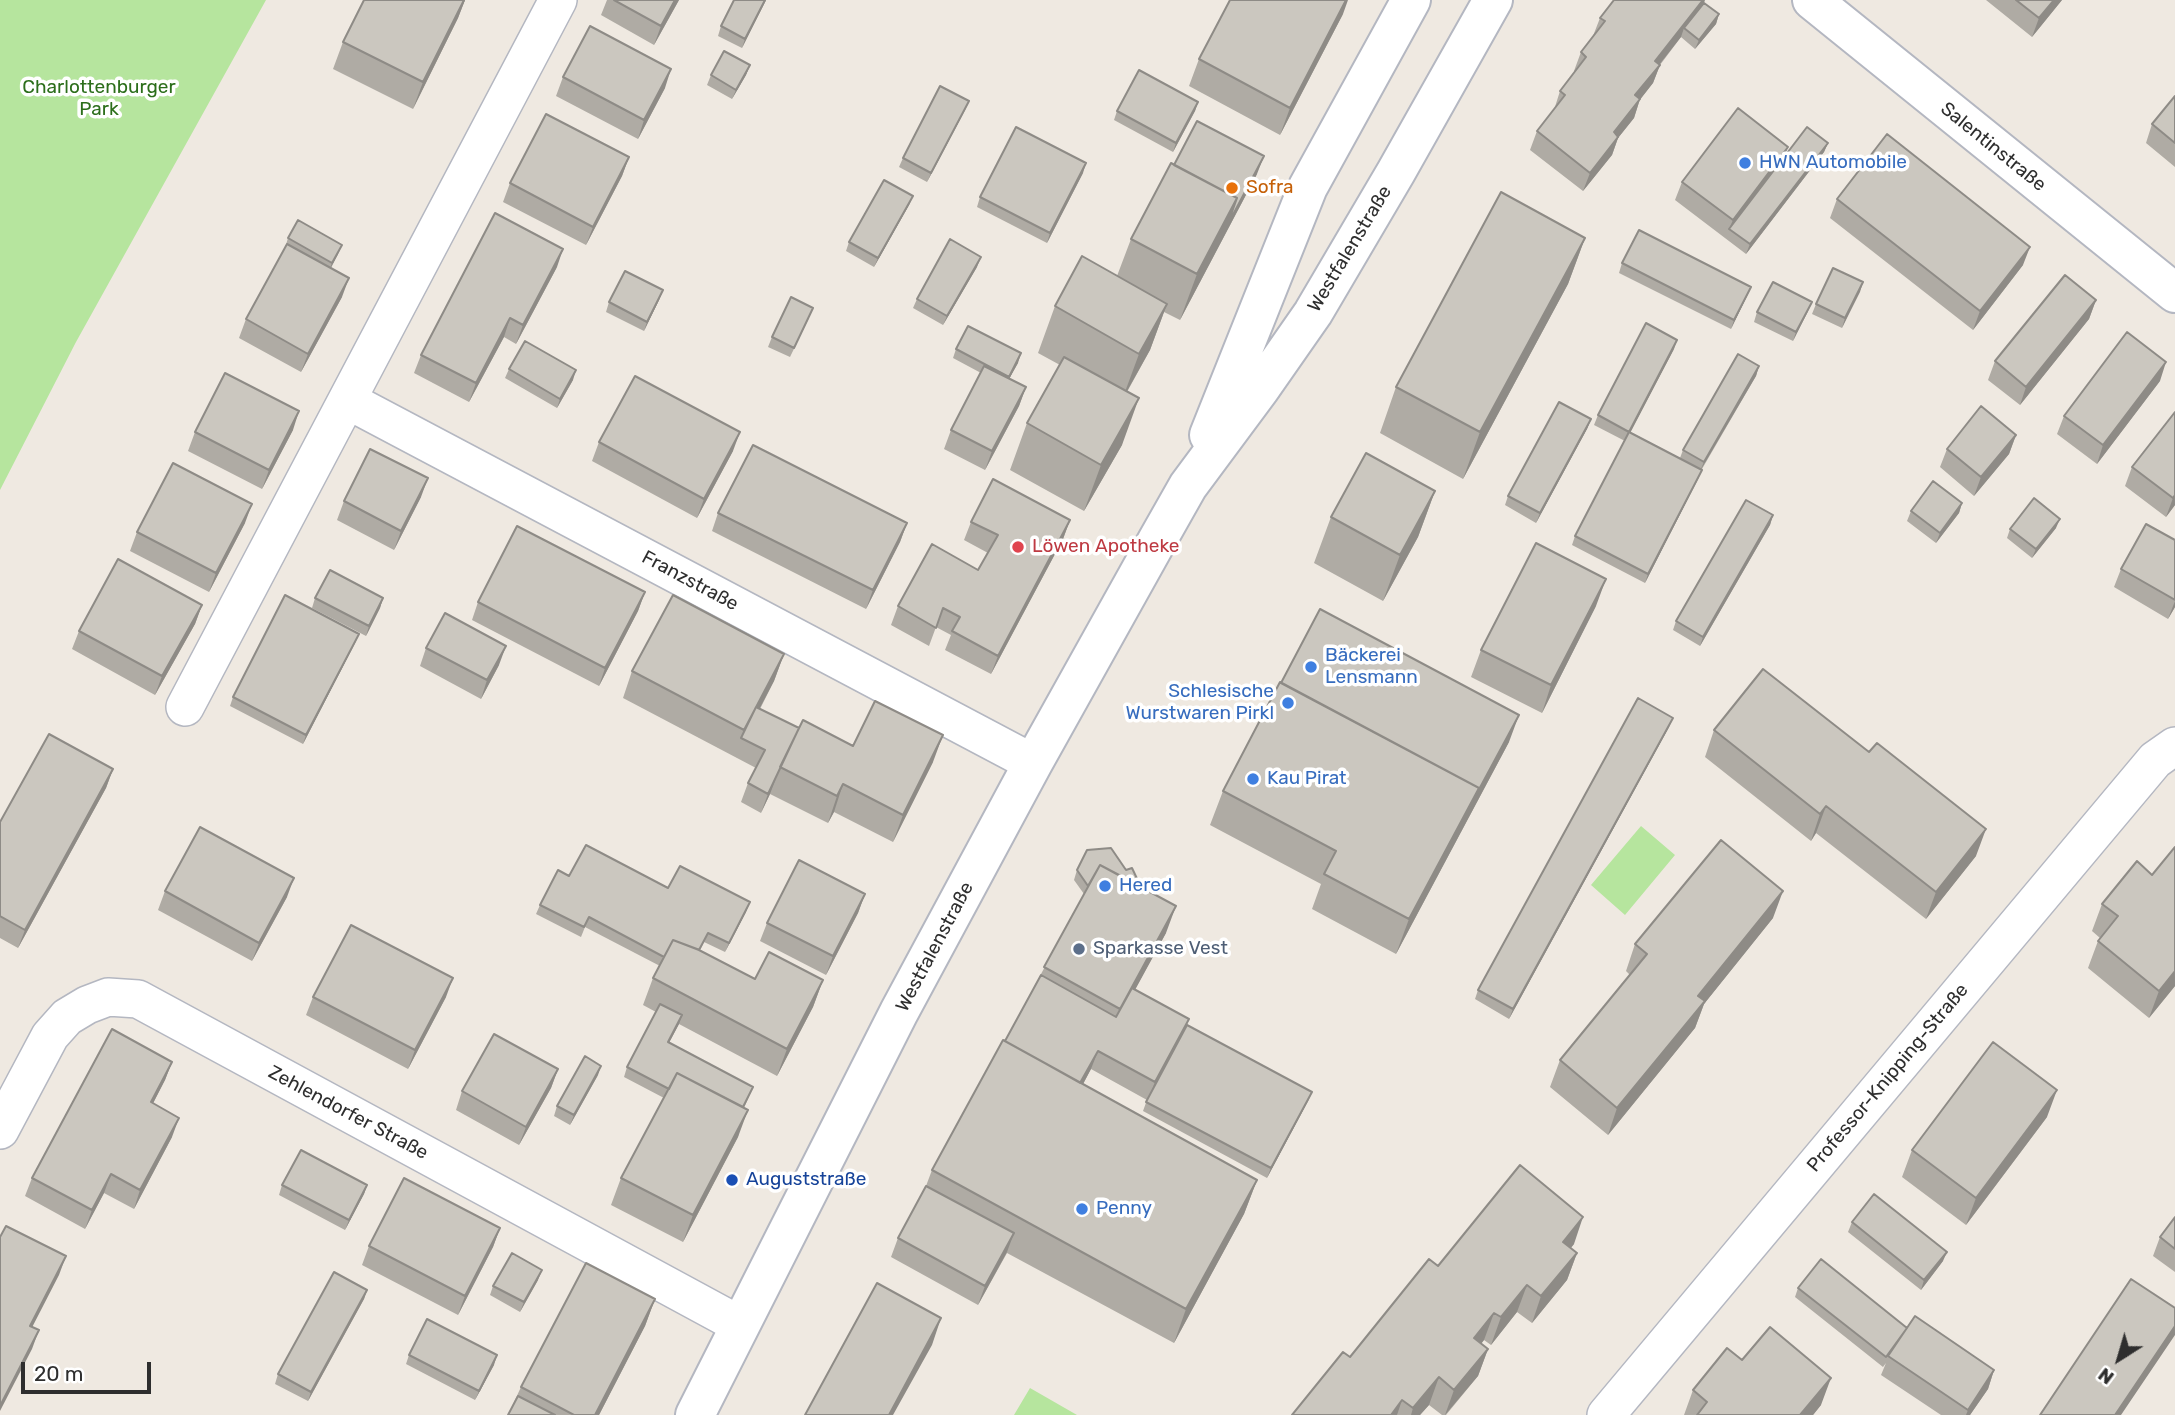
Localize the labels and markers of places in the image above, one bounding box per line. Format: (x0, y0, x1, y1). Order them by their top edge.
place label: HWN Automobile (1759, 152, 1907, 174)
marker: HWN Automobile (1737, 155, 1753, 171)
place label: Sofra (1246, 177, 1293, 199)
marker: Sofra (1224, 180, 1240, 196)
place label: Löwen Apotheke (1032, 536, 1179, 558)
marker: Löwen Apotheke (1010, 539, 1026, 555)
place label: Bäckerei Lensmann (1325, 645, 1418, 689)
marker: Bäckerei Lensmann (1303, 659, 1319, 675)
place label: Schlesische Wurstwaren Pirkl (1125, 681, 1274, 725)
marker: Schlesische Wurstwaren Pirkl (1280, 695, 1296, 711)
place label: Kau Pirat (1267, 768, 1347, 790)
marker: Kau Pirat (1245, 771, 1261, 787)
place label: Hered (1119, 875, 1172, 897)
marker: Hered (1097, 878, 1113, 894)
place label: Sparkasse Vest (1093, 938, 1228, 960)
marker: Sparkasse Vest (1071, 941, 1087, 957)
place label: Auguststraße (746, 1169, 866, 1191)
marker: Auguststraße (724, 1172, 740, 1188)
place label: Penny (1096, 1198, 1152, 1220)
marker: Penny (1074, 1201, 1090, 1217)

